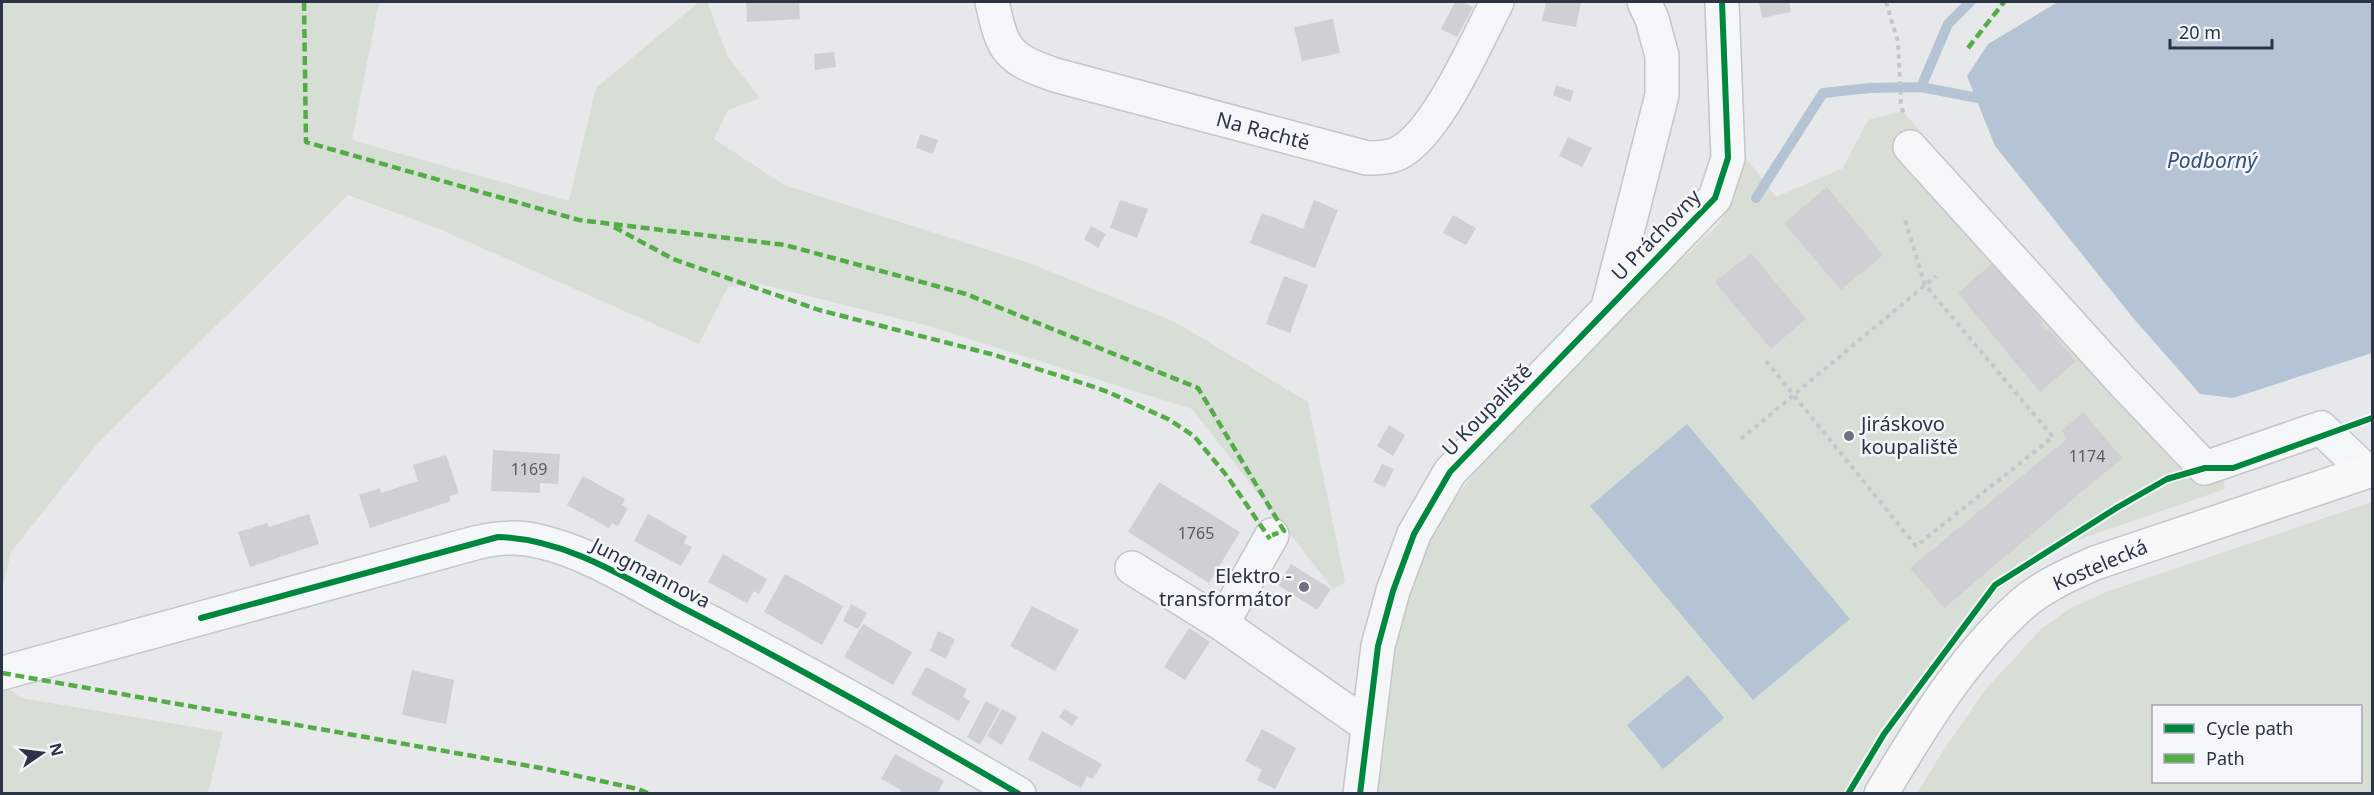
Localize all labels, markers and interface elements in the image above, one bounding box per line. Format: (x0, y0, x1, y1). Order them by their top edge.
scale bar (2170, 12, 2272, 50)
text: 20 m (2179, 20, 2221, 44)
street label: Na Rachtě (1213, 105, 1313, 156)
water label: Podborný (2167, 146, 2258, 174)
street label: U Práchovny (1605, 182, 1707, 286)
street label: U Koupaliště (1436, 358, 1538, 462)
place label: Jiráskovo koupaliště (1859, 410, 1958, 460)
marker: Jiráskovo koupaliště (1842, 429, 1856, 443)
house number: 1174 (2069, 445, 2105, 467)
house number: 1169 (511, 458, 547, 480)
house number: 1765 (1178, 522, 1214, 544)
street label: Jungmannova (585, 530, 715, 614)
street label: Kostelecká (2048, 532, 2151, 597)
place label: Elektro - transformátor (1159, 562, 1292, 612)
marker: Elektro - transformátor (1297, 580, 1311, 594)
legend (2152, 705, 2362, 783)
text: Cycle path (2206, 716, 2293, 740)
north arrow (12, 723, 72, 783)
text: N (44, 740, 69, 758)
text: Path (2206, 746, 2245, 770)

